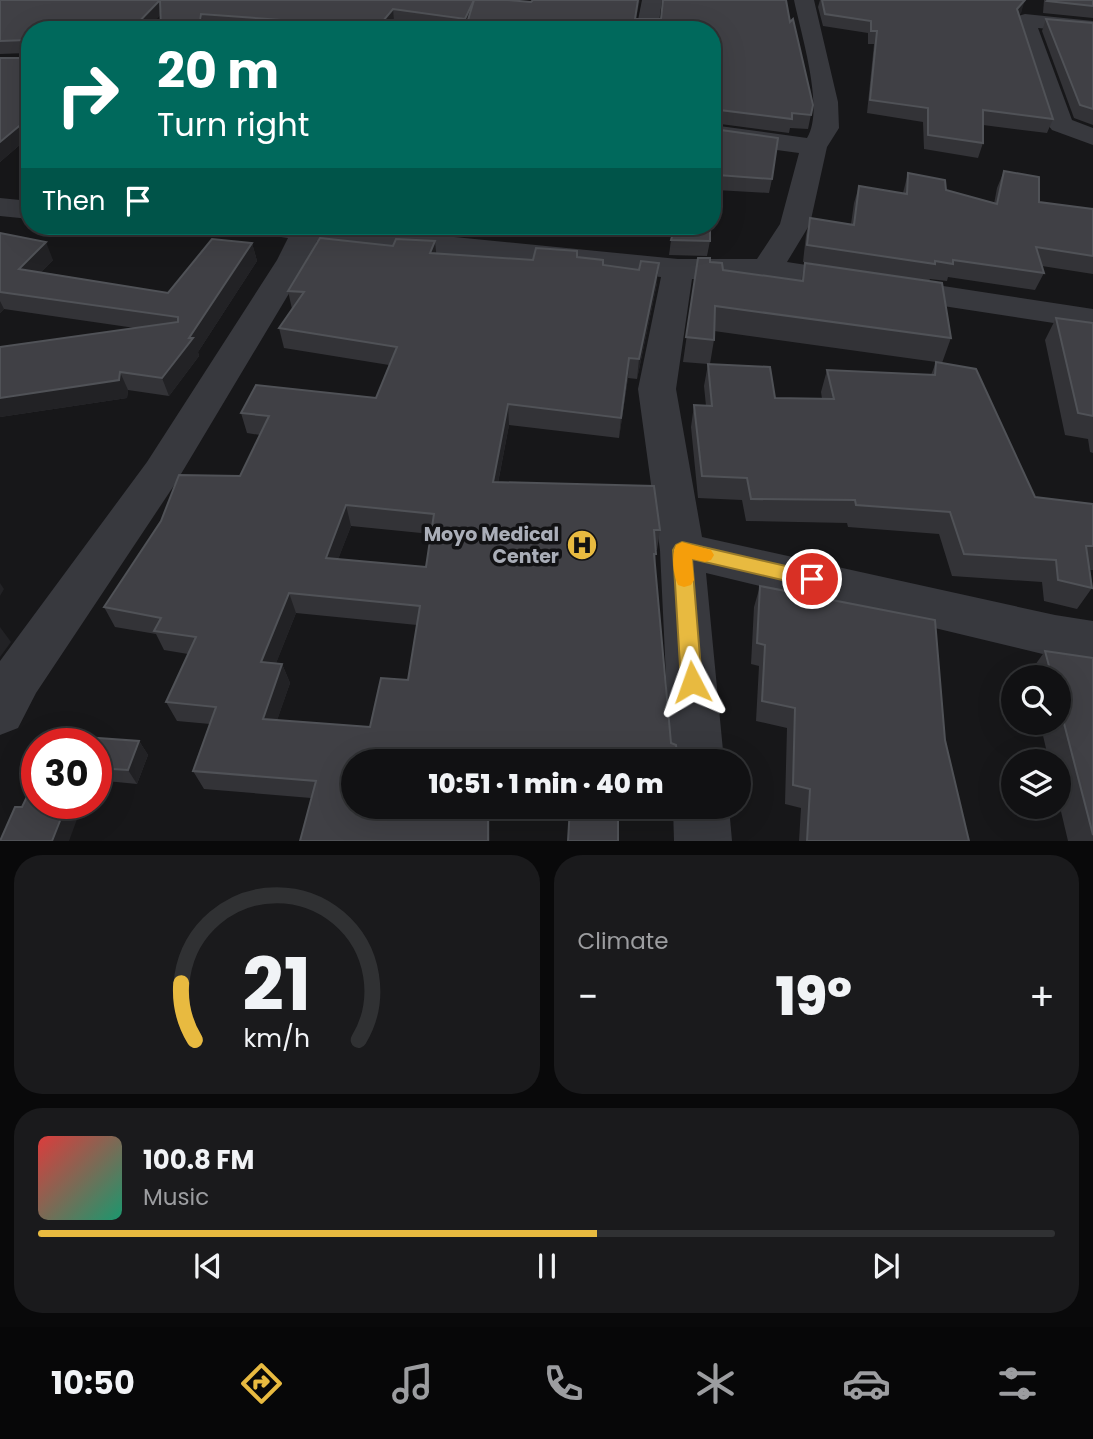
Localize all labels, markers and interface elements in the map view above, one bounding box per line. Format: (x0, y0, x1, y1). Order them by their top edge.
text: 20 m (157, 37, 279, 105)
icon: right (42, 49, 133, 140)
text: Turn right (157, 102, 309, 147)
icon: arrive (119, 182, 157, 220)
text: Then (42, 183, 105, 219)
place label: Moyo Medical Center (424, 521, 559, 570)
hospital icon: Moyo Medical Center (565, 528, 599, 562)
pin (782, 549, 842, 609)
icon: arrive (793, 560, 831, 598)
position arrow (655, 645, 729, 719)
map controls (1001, 665, 1071, 819)
button: search (1001, 665, 1071, 735)
speed limit sign: 30 (21, 728, 112, 819)
button: layers (1001, 749, 1071, 819)
text: 10:51 · 1 min · 40 m (428, 766, 664, 802)
text: Climate (578, 925, 668, 957)
text: 21 (242, 935, 311, 1036)
text: 19° (775, 960, 852, 1033)
text: − (578, 970, 598, 1023)
text: + (1029, 970, 1055, 1023)
text: km/h (243, 1021, 310, 1056)
text: 100.8 FM (143, 1142, 254, 1178)
text: Music (143, 1181, 209, 1213)
icon: previous (189, 1247, 227, 1285)
icon: pause (528, 1247, 566, 1285)
icon: next (867, 1247, 905, 1285)
icon: directions (237, 1359, 286, 1408)
icon: music (388, 1359, 437, 1408)
icon: phone (539, 1359, 588, 1408)
icon: climate (691, 1359, 740, 1408)
icon: car (842, 1359, 891, 1408)
icon: filters (993, 1359, 1042, 1408)
text: 10:50 (51, 1360, 135, 1405)

